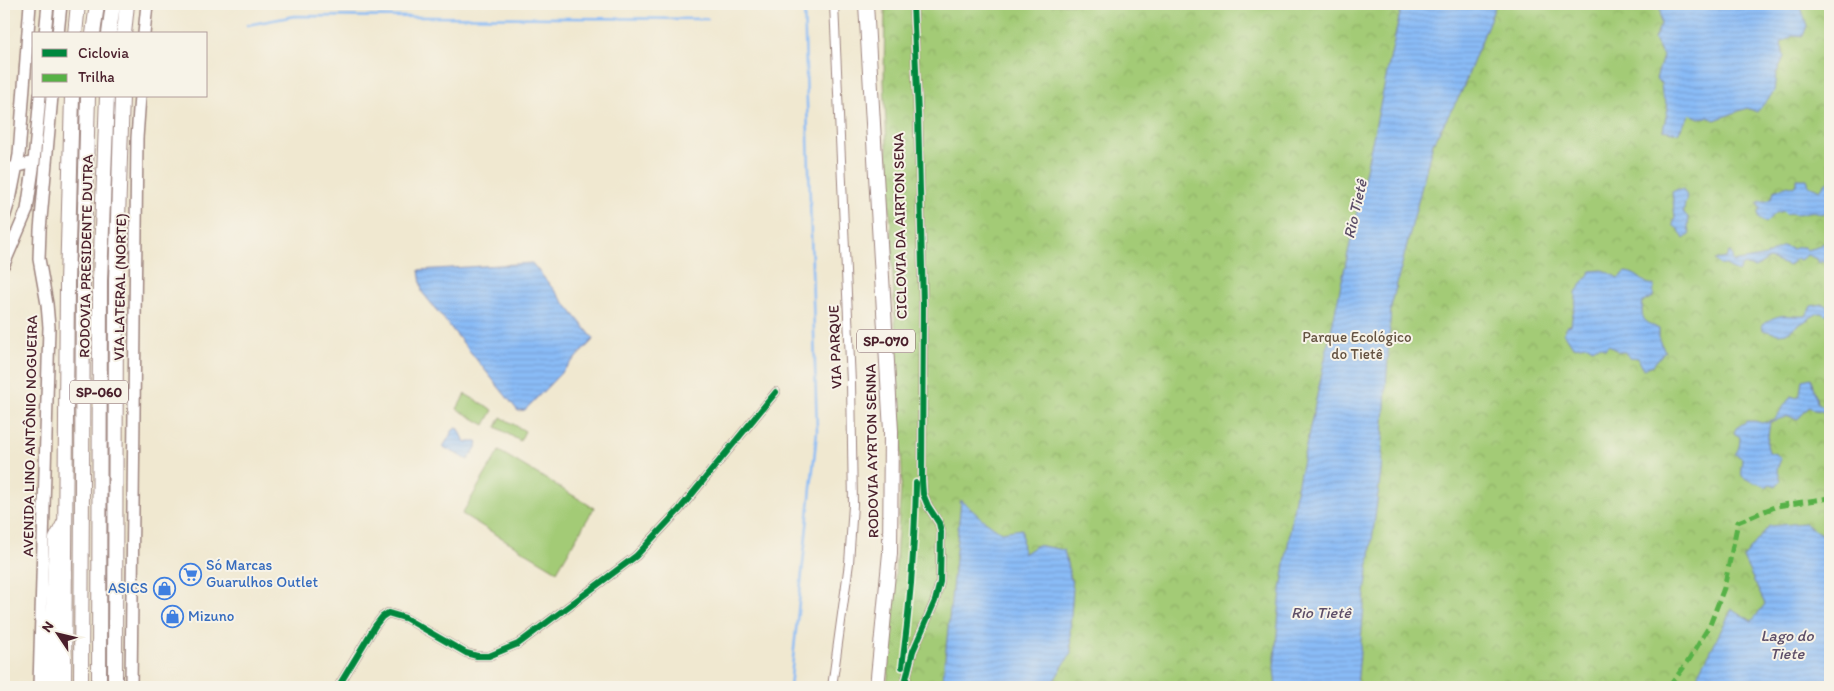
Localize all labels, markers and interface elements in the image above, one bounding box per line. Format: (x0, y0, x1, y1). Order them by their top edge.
legend (32, 32, 208, 98)
text: Ciclovia (78, 44, 129, 62)
text: Trilha (78, 68, 115, 86)
street label: CICLOVIA DA AIRTON SENA (889, 132, 911, 320)
street label: RODOVIA PRESIDENTE DUTRA (75, 154, 97, 358)
water label: Rio Tietê (1339, 176, 1371, 240)
street label: VIA LATERAL (NORTE) (110, 213, 130, 361)
street label: VIA PARQUE (825, 305, 845, 389)
street label: AVENIDA LINO ANTÔNIO NOGUEIRA (19, 315, 41, 557)
park label: Parque Ecológico do Tietê (1302, 328, 1412, 363)
road number: SP-070 (857, 330, 915, 352)
street label: RODOVIA AYRTON SENNA (861, 363, 883, 538)
road number: SP-060 (70, 381, 128, 404)
place label: Só Marcas Guarulhos Outlet (206, 556, 318, 591)
supermarket icon: Só Marcas Guarulhos Outlet (178, 562, 202, 586)
shop icon: ASICS (152, 576, 176, 600)
place label: ASICS (108, 579, 148, 597)
water label: Rio Tietê (1291, 603, 1352, 622)
shop icon: Mizuno (160, 604, 184, 628)
place label: Mizuno (188, 607, 234, 625)
north arrow (32, 608, 82, 658)
text: N (38, 618, 57, 636)
water label: Lago do Tiete (1760, 626, 1814, 663)

